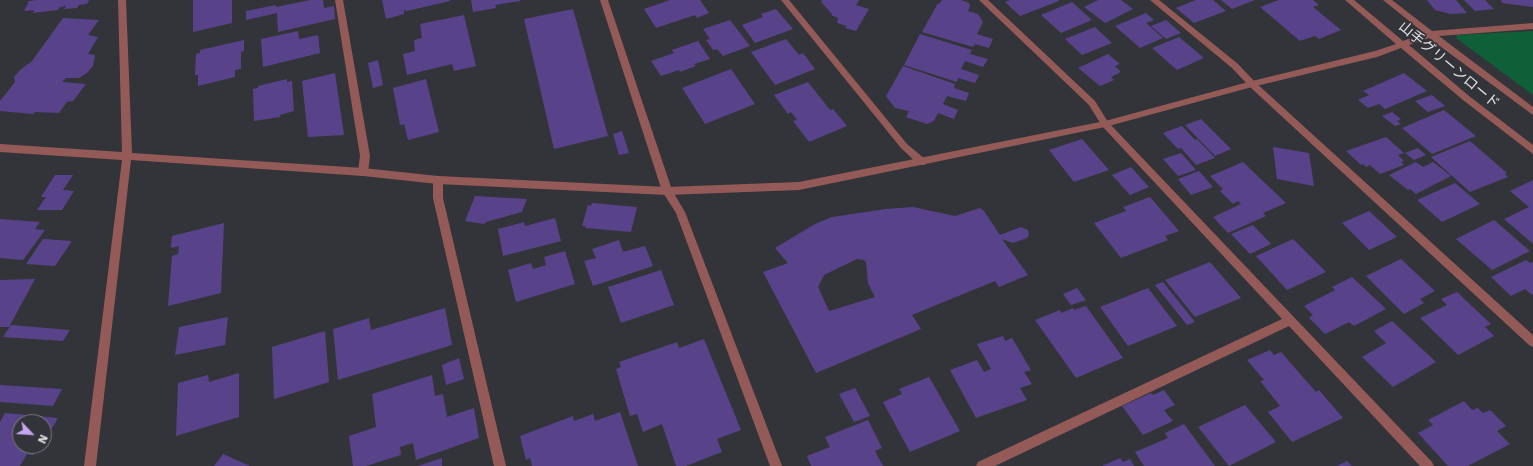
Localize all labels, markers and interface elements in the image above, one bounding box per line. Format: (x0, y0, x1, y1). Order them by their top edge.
street label: 山手グリーンロード (1395, 18, 1503, 112)
north arrow (12, 414, 52, 454)
text: N (35, 432, 50, 445)

